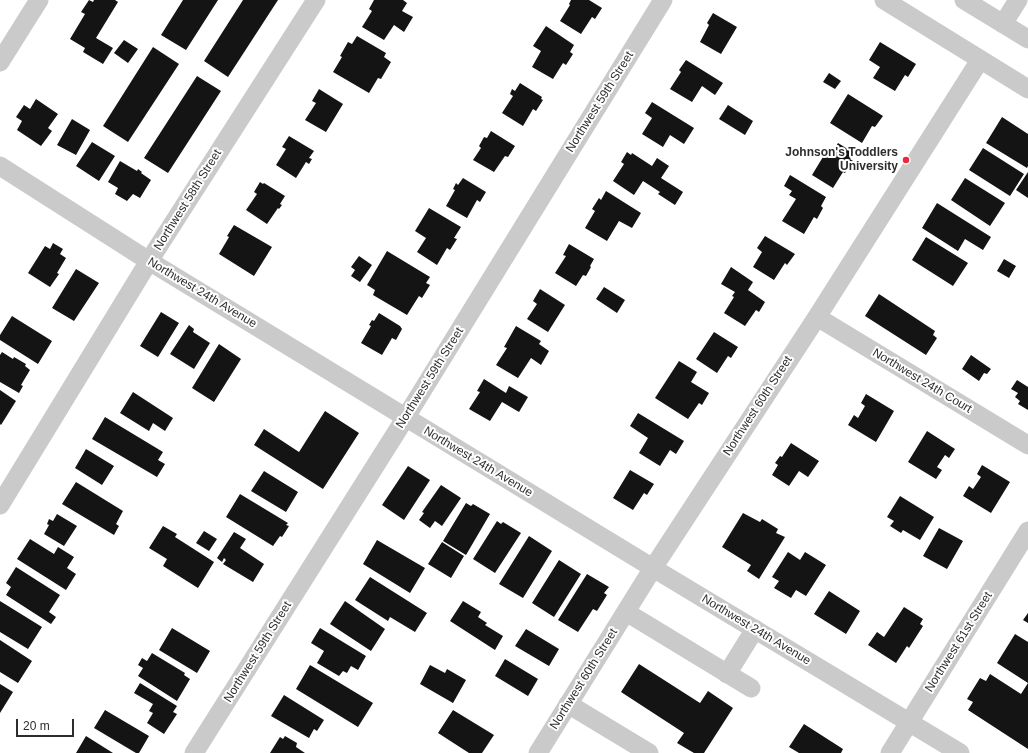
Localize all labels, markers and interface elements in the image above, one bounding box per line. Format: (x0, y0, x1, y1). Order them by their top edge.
street label: Northwest 59th Street (563, 49, 637, 155)
place label: Johnson's Toddlers University (785, 146, 898, 174)
street label: Northwest 58th Street (151, 147, 225, 253)
marker: Johnson's Toddlers University (901, 155, 911, 165)
street label: Northwest 24th Avenue (145, 255, 259, 331)
street label: Northwest 59th Street (393, 325, 467, 431)
street label: Northwest 24th Court (870, 346, 974, 416)
street label: Northwest 60th Street (720, 353, 796, 459)
street label: Northwest 24th Avenue (421, 424, 535, 500)
street label: Northwest 61st Street (922, 589, 996, 695)
street label: Northwest 24th Avenue (699, 592, 813, 668)
street label: Northwest 59th Street (221, 599, 295, 705)
street label: Northwest 60th Street (547, 626, 621, 732)
scale bar (18, 711, 76, 737)
text: 20 m (23, 719, 50, 733)

